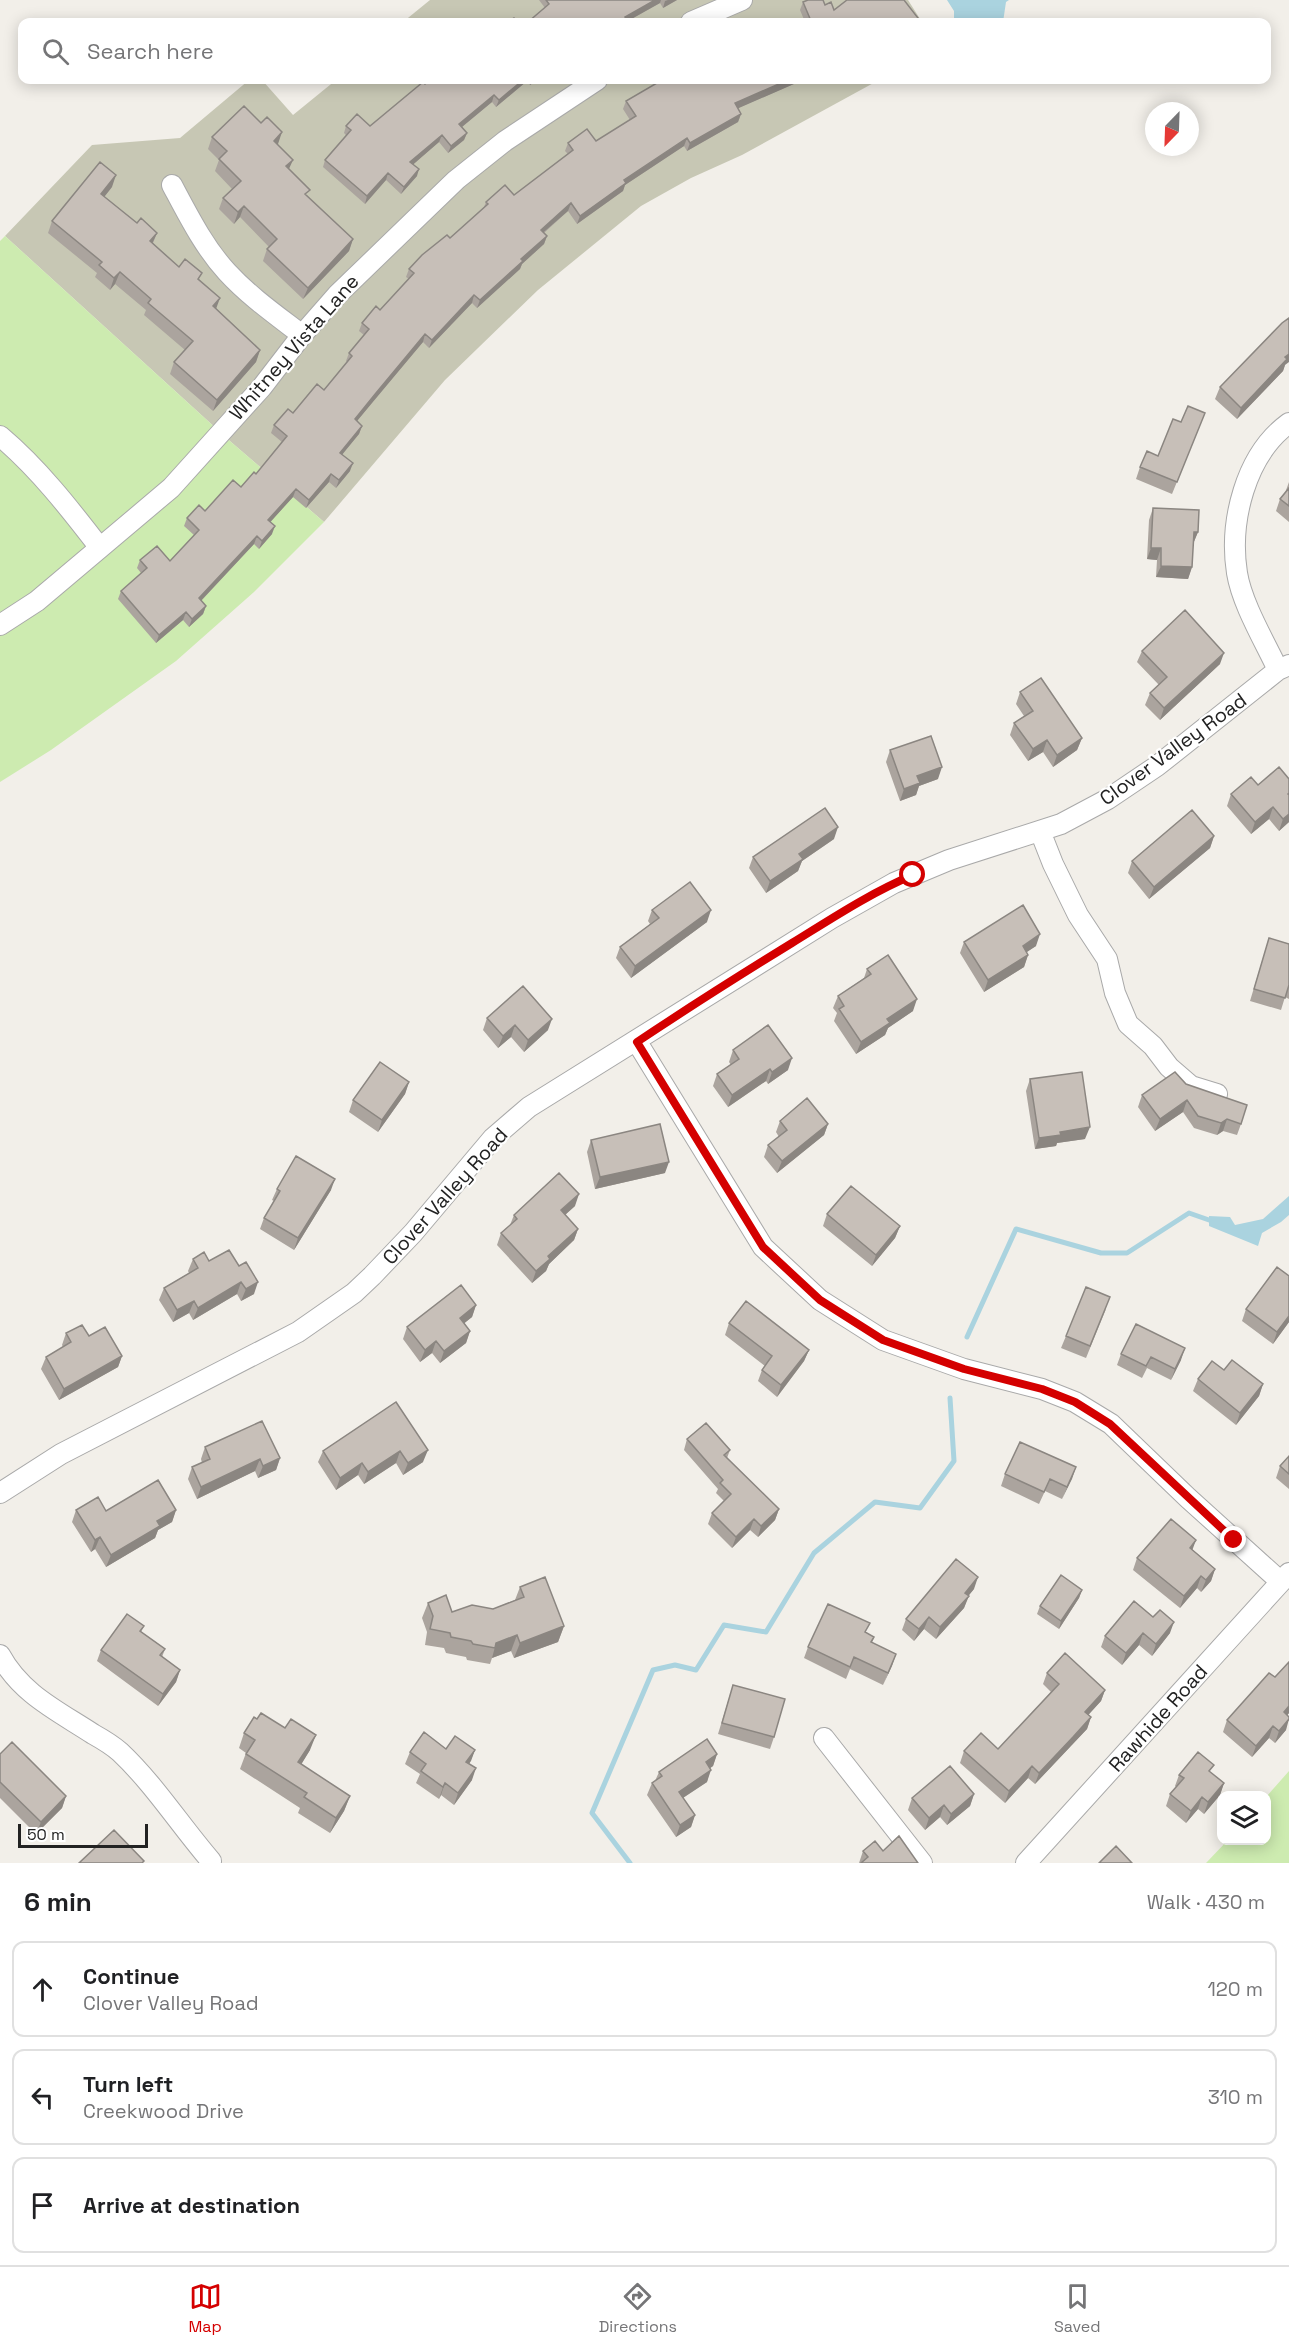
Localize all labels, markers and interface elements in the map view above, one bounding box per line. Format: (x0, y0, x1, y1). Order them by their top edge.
search box (18, 18, 1271, 84)
icon: search (39, 35, 72, 68)
text: Search here (87, 37, 214, 65)
north arrow (1145, 102, 1199, 156)
street label: Whitney Vista Lane (224, 269, 364, 425)
street label: Clover Valley Road (1094, 687, 1252, 811)
route start (899, 861, 925, 887)
street label: Clover Valley Road (377, 1122, 513, 1270)
route end (1220, 1526, 1246, 1552)
street label: Rawhide Road (1103, 1659, 1213, 1777)
map controls (1217, 1791, 1271, 1845)
button: layers (1217, 1791, 1271, 1845)
scale bar (18, 1821, 148, 1848)
text: 50 m (27, 1824, 65, 1845)
text: 6 min (24, 1885, 92, 1919)
text: Walk · 430 m (1147, 1889, 1265, 1915)
text: Continue (83, 1962, 179, 1990)
icon: ahead (26, 1973, 59, 2006)
text: 120 m (1207, 1976, 1263, 2002)
text: Clover Valley Road (83, 1990, 259, 2016)
text: Turn left (83, 2070, 173, 2098)
icon: left (26, 2081, 59, 2114)
text: 310 m (1208, 2084, 1263, 2110)
text: Creekwood Drive (83, 2098, 244, 2124)
icon: arrive (26, 2189, 59, 2222)
text: Arrive at destination (83, 2191, 300, 2219)
tab: Map (188, 2280, 222, 2337)
tab: Directions (599, 2280, 677, 2337)
tab: Saved (1054, 2280, 1101, 2337)

